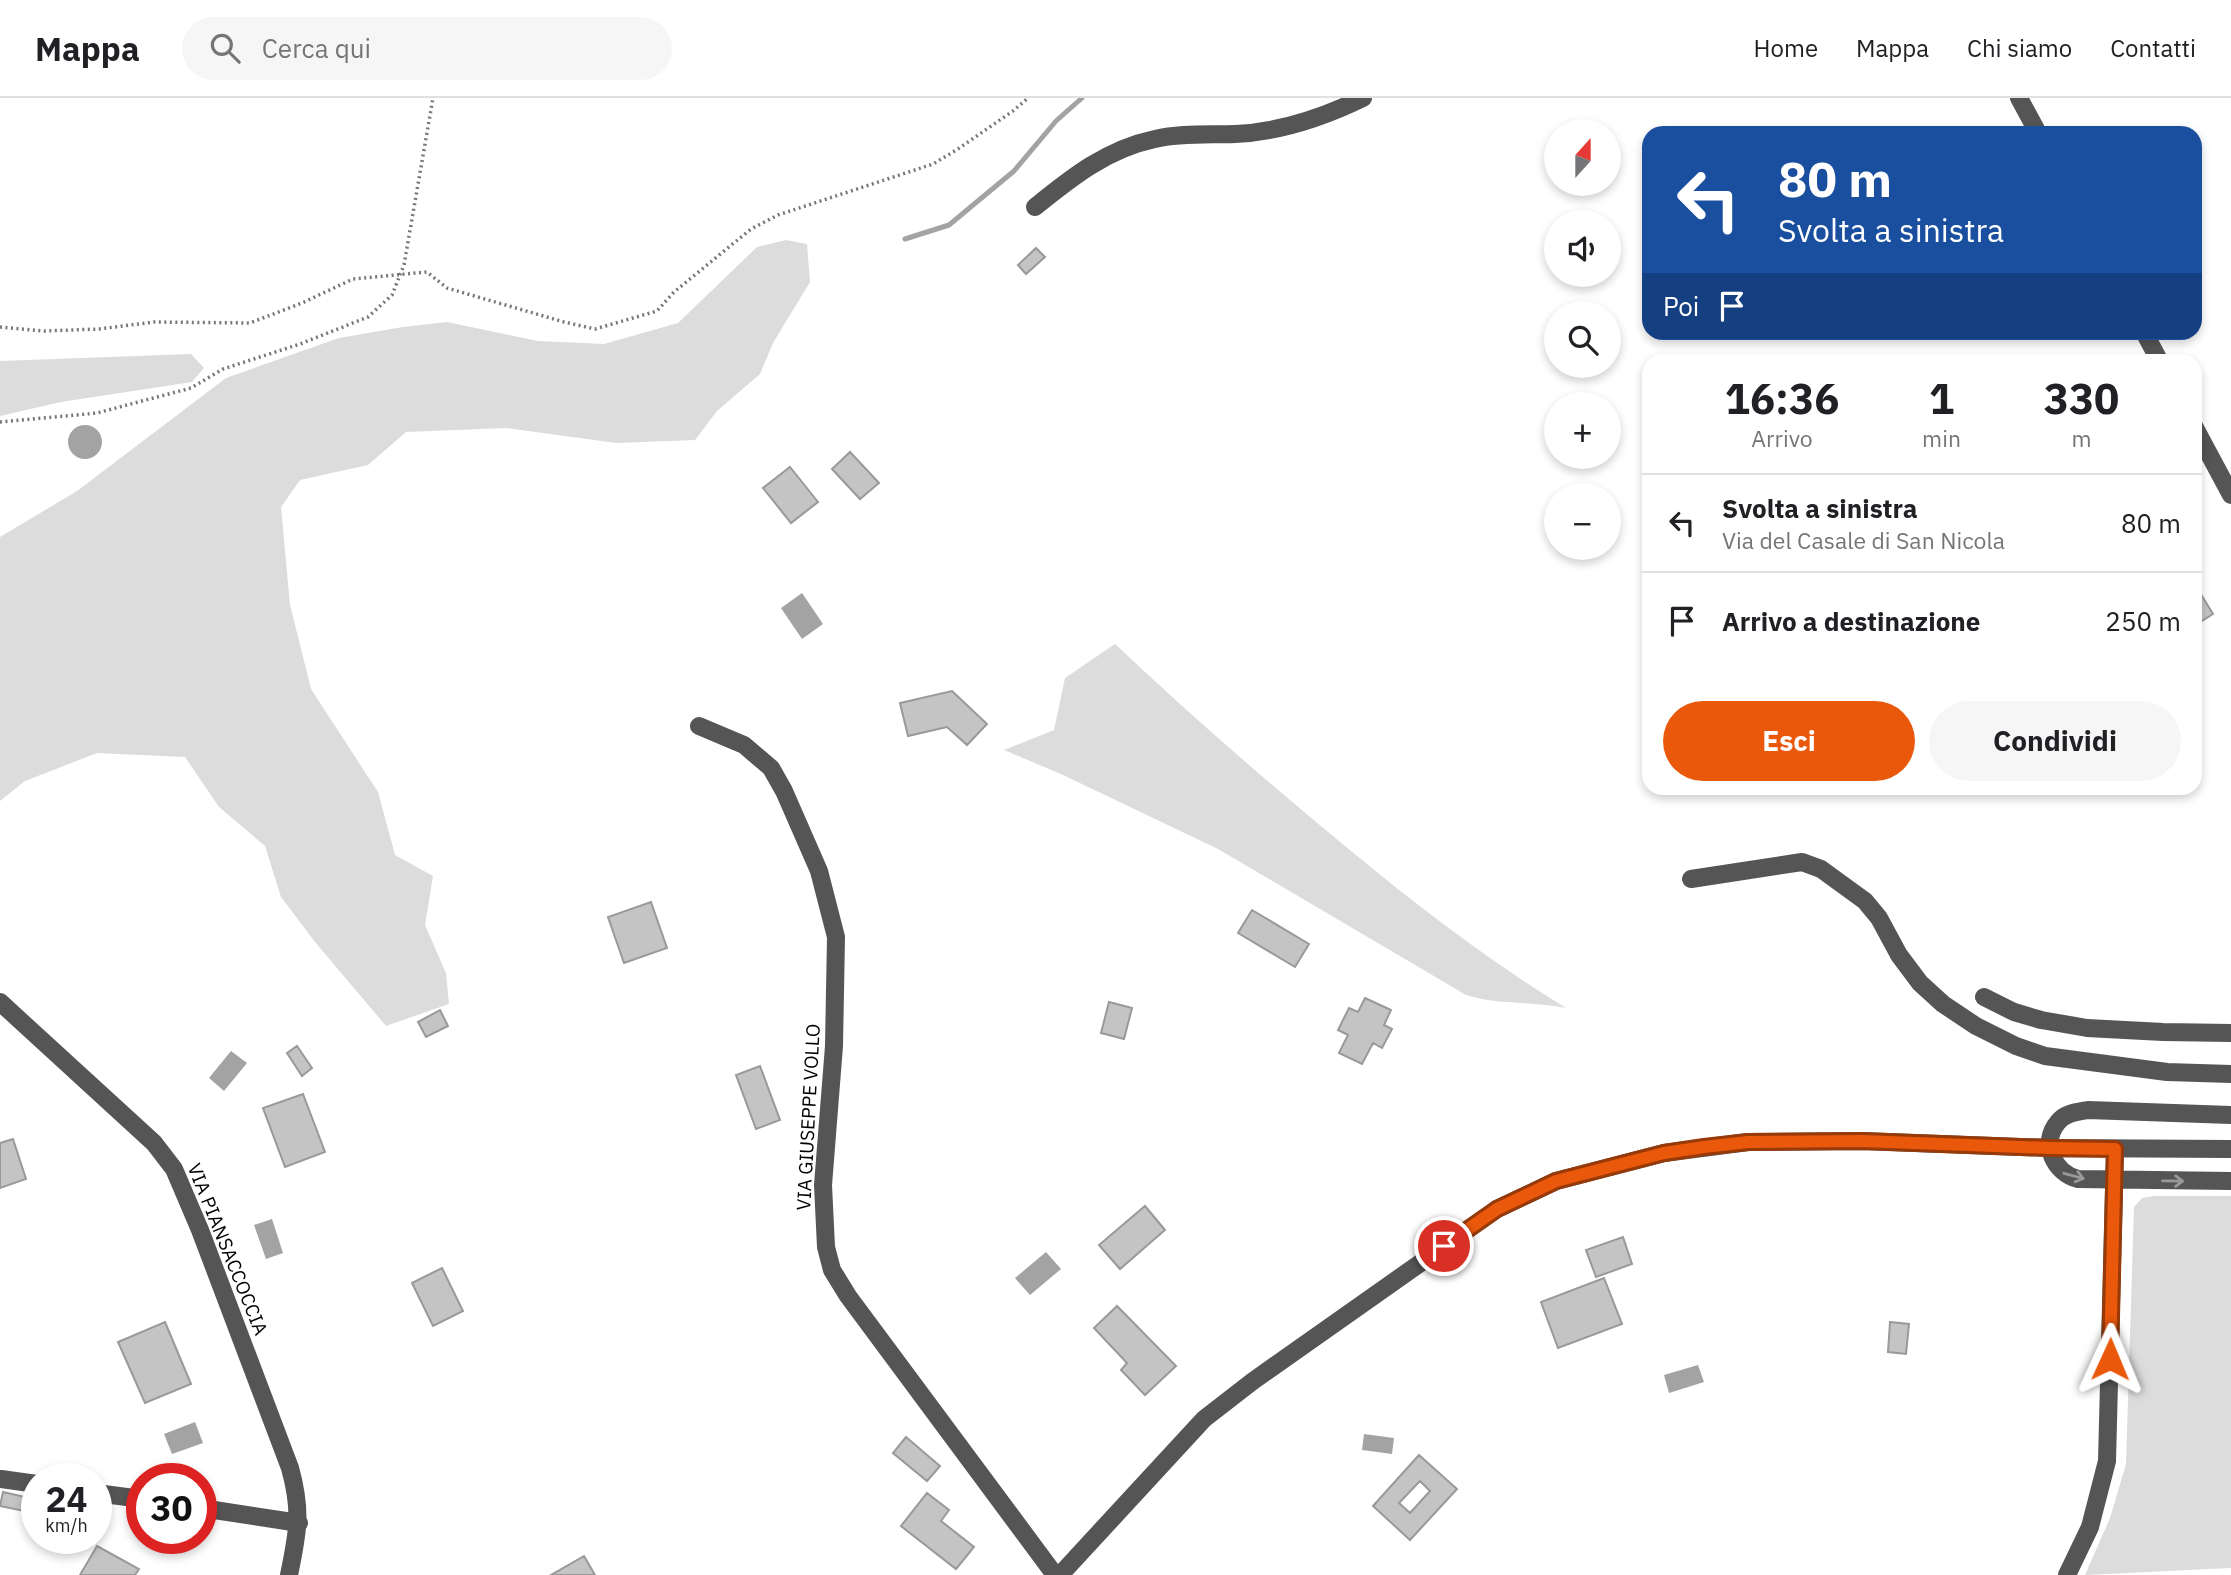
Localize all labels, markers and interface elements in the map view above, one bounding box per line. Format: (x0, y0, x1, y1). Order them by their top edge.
search box (182, 17, 672, 80)
text: Mappa (35, 27, 140, 70)
icon: search (206, 29, 244, 67)
text: Cerca qui (262, 31, 371, 65)
text: Home (1754, 32, 1818, 64)
text: Mappa (1856, 32, 1929, 64)
text: Chi siamo (1967, 32, 2072, 64)
text: Contatti (2110, 32, 2196, 64)
north arrow (1544, 119, 1620, 196)
map controls (1544, 119, 1621, 560)
text: 80 m (1778, 147, 1892, 210)
icon: left (1663, 154, 1754, 245)
text: Svolta a sinistra (1778, 209, 2004, 251)
button: sound (1544, 210, 1621, 287)
icon: arrive (1713, 287, 1751, 325)
text: Poi (1663, 289, 1699, 323)
button: search (1544, 301, 1621, 378)
text: 16:36 (1725, 371, 1839, 426)
text: 1 (1929, 371, 1954, 426)
text: 330 (2044, 371, 2119, 426)
button: + (1544, 392, 1621, 469)
text: Arrivo (1751, 423, 1813, 453)
text: min (1922, 423, 1961, 453)
text: m (2071, 423, 2092, 453)
button: − (1544, 483, 1621, 560)
text: Svolta a sinistra (1722, 491, 1918, 525)
icon: left (1663, 504, 1701, 542)
text: 80 m (2121, 506, 2181, 540)
text: Via del Casale di San Nicola (1722, 525, 2005, 555)
icon: arrive (1663, 602, 1701, 640)
text: Arrivo a destinazione (1722, 604, 1980, 638)
text: 250 m (2105, 604, 2181, 638)
button: Esci (1663, 701, 1915, 781)
button: Condividi (1929, 701, 2181, 781)
street label: VIA GIUSEPPE VOLLO (791, 1023, 825, 1211)
street label: VIA PIANSACCOCCIA (183, 1160, 273, 1338)
one-way arrow (2063, 1170, 2085, 1183)
one-way arrow (2161, 1174, 2184, 1188)
pin (1414, 1216, 1474, 1276)
icon: arrive (1425, 1227, 1463, 1265)
position arrow (2073, 1322, 2147, 1396)
speed limit sign: 30 (126, 1463, 217, 1554)
text: 24 (45, 1476, 88, 1522)
text: km/h (45, 1514, 88, 1537)

